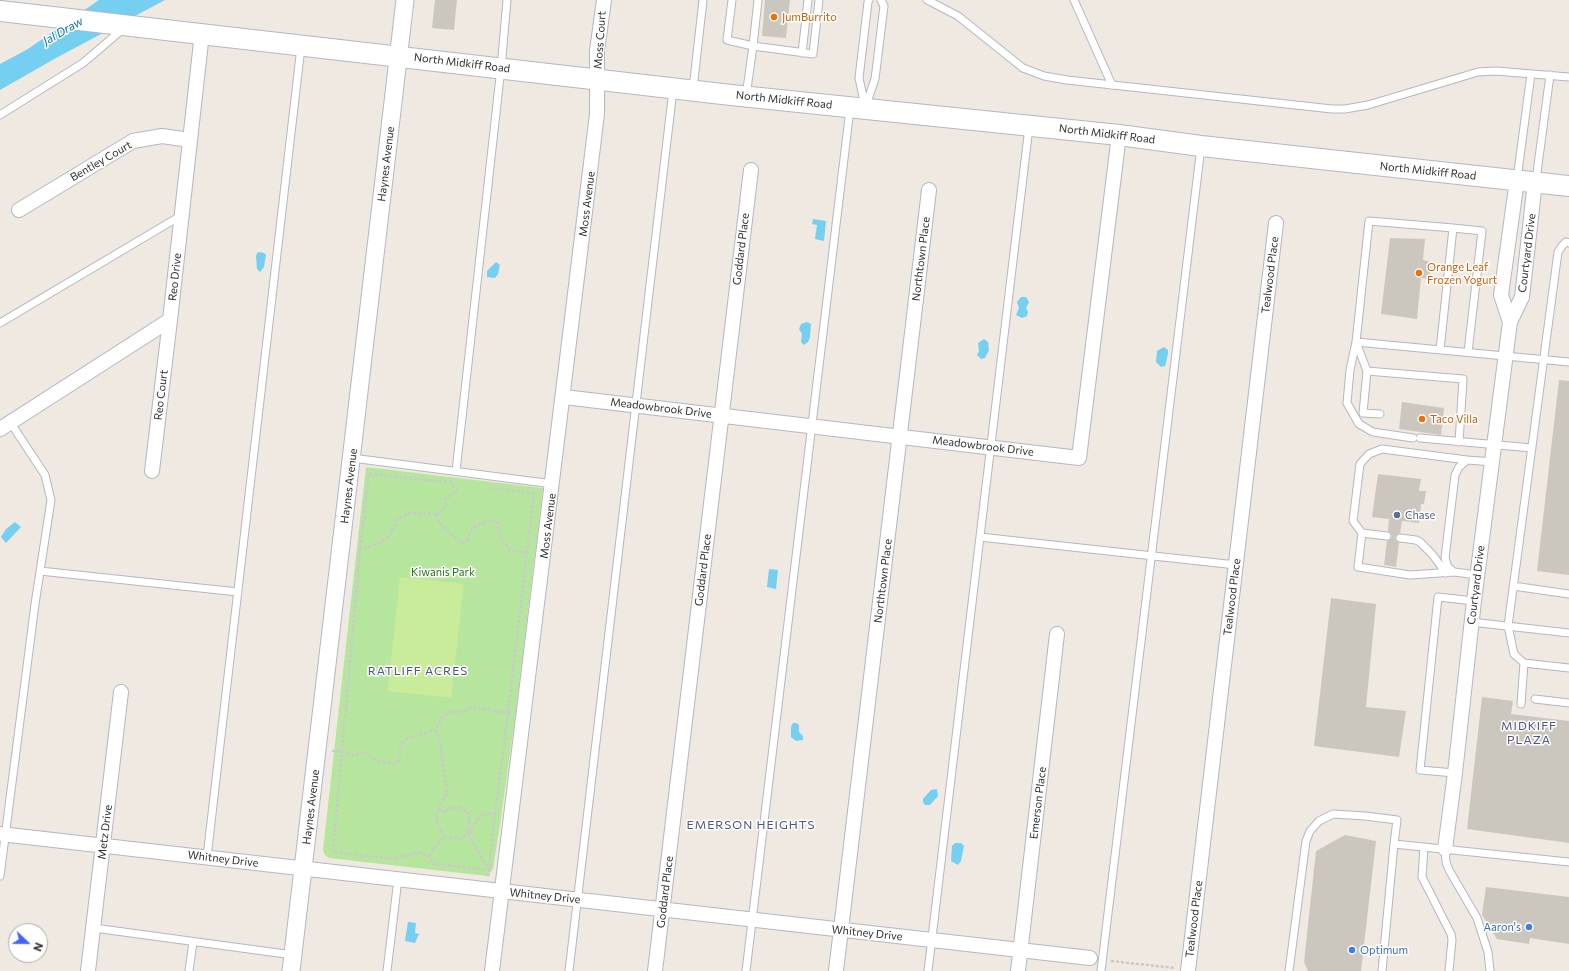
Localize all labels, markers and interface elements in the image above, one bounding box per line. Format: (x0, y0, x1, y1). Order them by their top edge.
street label: Moss Court (591, 10, 609, 70)
place label: JumBurrito (782, 10, 837, 24)
marker: JumBurrito (769, 12, 779, 22)
water label: Jal Draw (40, 14, 86, 48)
street label: North Midkiff Road (413, 51, 511, 75)
street label: North Midkiff Road (735, 88, 833, 112)
street label: North Midkiff Road (1058, 122, 1156, 146)
street label: Haynes Avenue (375, 126, 397, 202)
street label: Bentley Court (68, 138, 134, 184)
street label: North Midkiff Road (1379, 159, 1477, 183)
street label: Moss Avenue (576, 171, 598, 237)
street label: Goddard Place (730, 212, 752, 286)
street label: Courtyard Drive (1516, 213, 1538, 293)
street label: Northtown Place (909, 216, 933, 302)
street label: Tealwood Place (1259, 236, 1281, 314)
street label: Reo Drive (166, 252, 184, 302)
place label: Orange Leaf Frozen Yogurt (1427, 260, 1497, 286)
marker: Orange Leaf Frozen Yogurt (1414, 268, 1424, 278)
street label: Reo Court (151, 369, 171, 421)
street label: Meadowbrook Drive (610, 395, 712, 421)
place label: Taco Villa (1430, 412, 1478, 426)
marker: Taco Villa (1417, 414, 1427, 424)
street label: Meadowbrook Drive (932, 433, 1034, 459)
street label: Haynes Avenue (338, 448, 360, 524)
street label: Moss Avenue (537, 493, 559, 559)
place label: Chase (1405, 508, 1435, 522)
marker: Chase (1392, 510, 1402, 520)
street label: Goddard Place (692, 533, 714, 607)
street label: Northtown Place (871, 538, 895, 624)
street label: Courtyard Drive (1465, 545, 1487, 625)
street label: Tealwood Place (1221, 558, 1243, 636)
park label: Kiwanis Park (411, 565, 475, 579)
district label: RATLIFF ACRES (368, 664, 468, 678)
district label: MIDKIFF PLAZA (1501, 719, 1557, 747)
street label: Emerson Place (1027, 766, 1049, 840)
street label: Haynes Avenue (300, 769, 322, 845)
street label: Metz Drive (95, 804, 115, 860)
district label: EMERSON HEIGHTS (687, 818, 815, 832)
street label: Whitney Drive (187, 848, 259, 870)
street label: Goddard Place (654, 855, 676, 929)
street label: Tealwood Place (1183, 880, 1205, 958)
street label: Whitney Drive (509, 886, 581, 906)
place label: Aaron's (1483, 920, 1521, 934)
marker: Aaron's (1524, 922, 1534, 932)
north arrow (8, 923, 48, 963)
street label: Whitney Drive (831, 923, 903, 943)
text: N (31, 941, 46, 954)
place label: Optimum (1360, 943, 1408, 957)
marker: Optimum (1347, 945, 1357, 955)

